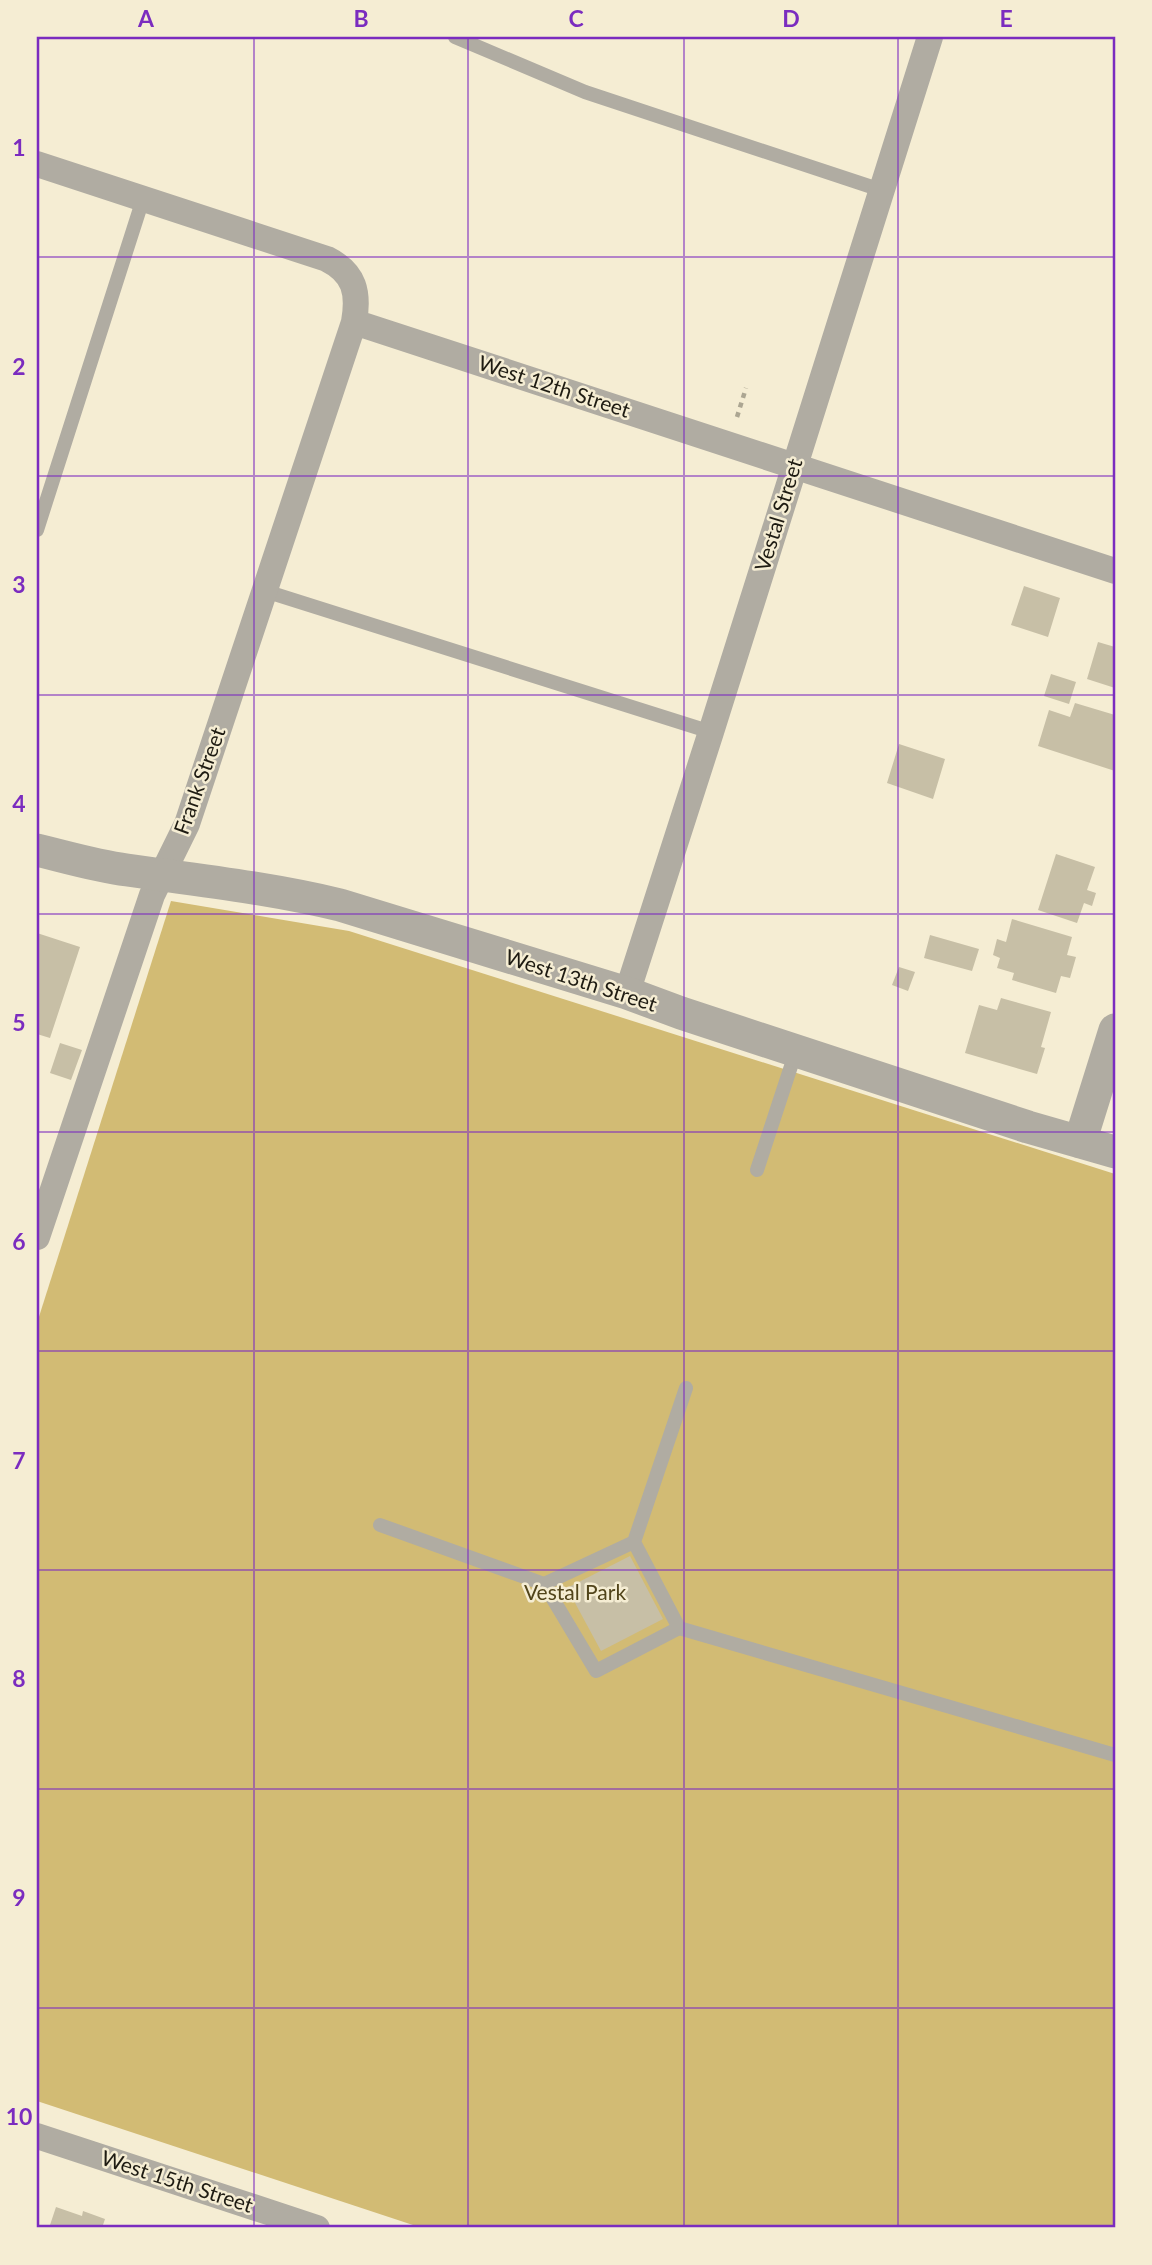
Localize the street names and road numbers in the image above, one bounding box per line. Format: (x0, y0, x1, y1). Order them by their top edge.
street label: West 12th Street (476, 349, 634, 422)
street label: Vestal Street (749, 455, 807, 574)
street label: Frank Street (168, 723, 230, 837)
street label: West 13th Street (503, 943, 661, 1016)
street label: West 15th Street (99, 2144, 257, 2217)

